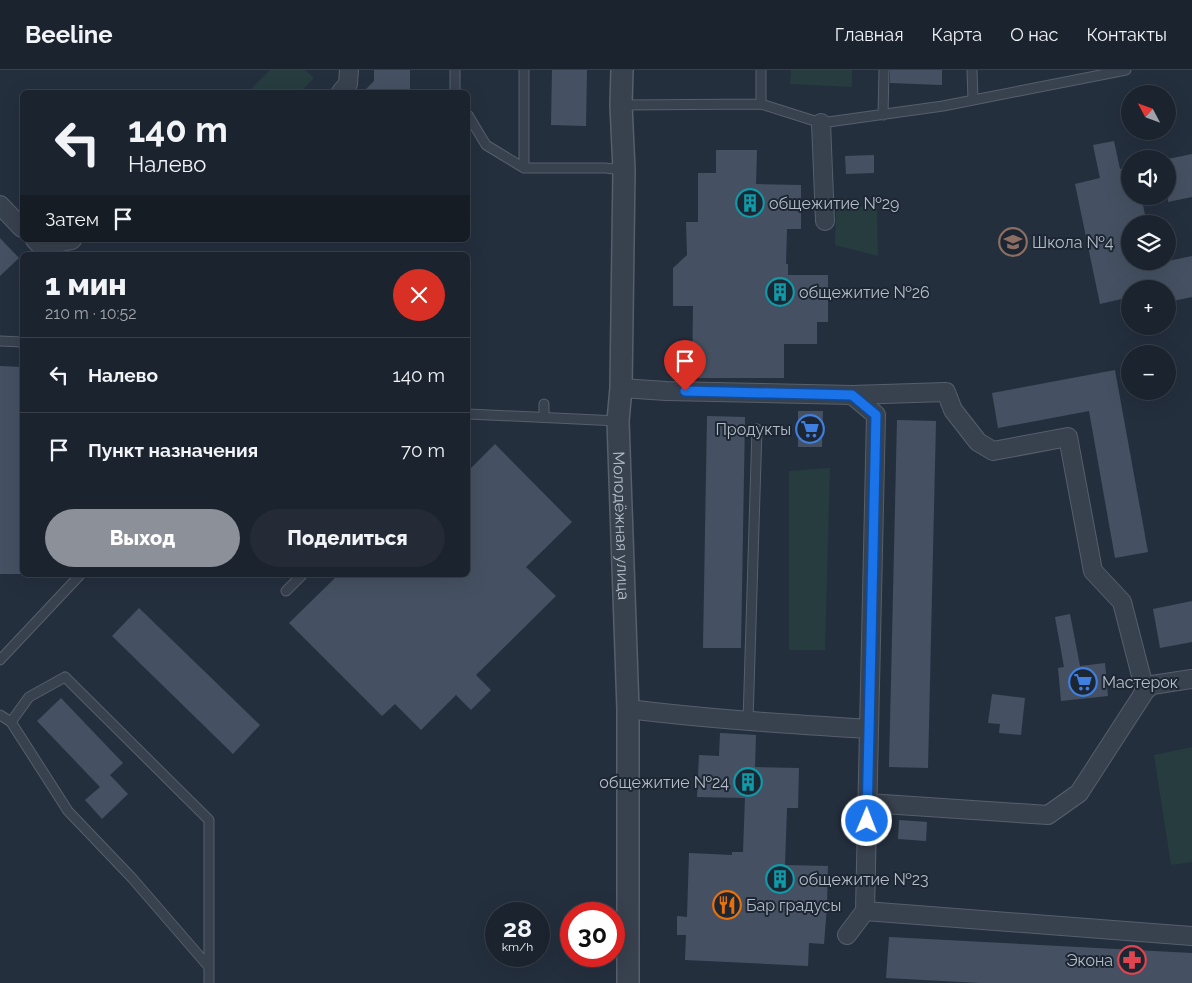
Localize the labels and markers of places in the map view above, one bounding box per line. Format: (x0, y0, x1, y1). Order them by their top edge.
building icon: общежитие №29 (735, 188, 765, 218)
place label: общежитие №29 (769, 194, 900, 213)
school or university icon: Школа №4 (998, 227, 1028, 257)
place label: Школа №4 (1032, 233, 1114, 252)
building icon: общежитие №26 (765, 277, 795, 307)
place label: общежитие №26 (799, 283, 930, 302)
pin (664, 340, 706, 391)
supermarket icon: Продукты (795, 414, 825, 444)
place label: Продукты (715, 420, 791, 439)
supermarket icon: Мастерок (1068, 667, 1098, 697)
place label: Мастерок (1102, 673, 1178, 692)
building icon: общежитие №24 (733, 767, 763, 797)
place label: общежитие №24 (599, 773, 729, 792)
building icon: общежитие №23 (765, 864, 795, 894)
place label: общежитие №23 (799, 870, 929, 889)
restaurant icon: Бар градусы (712, 890, 742, 920)
place label: Бар градусы (746, 896, 841, 915)
pharmacy icon: Экона (1117, 945, 1147, 975)
place label: Экона (1066, 951, 1113, 970)

